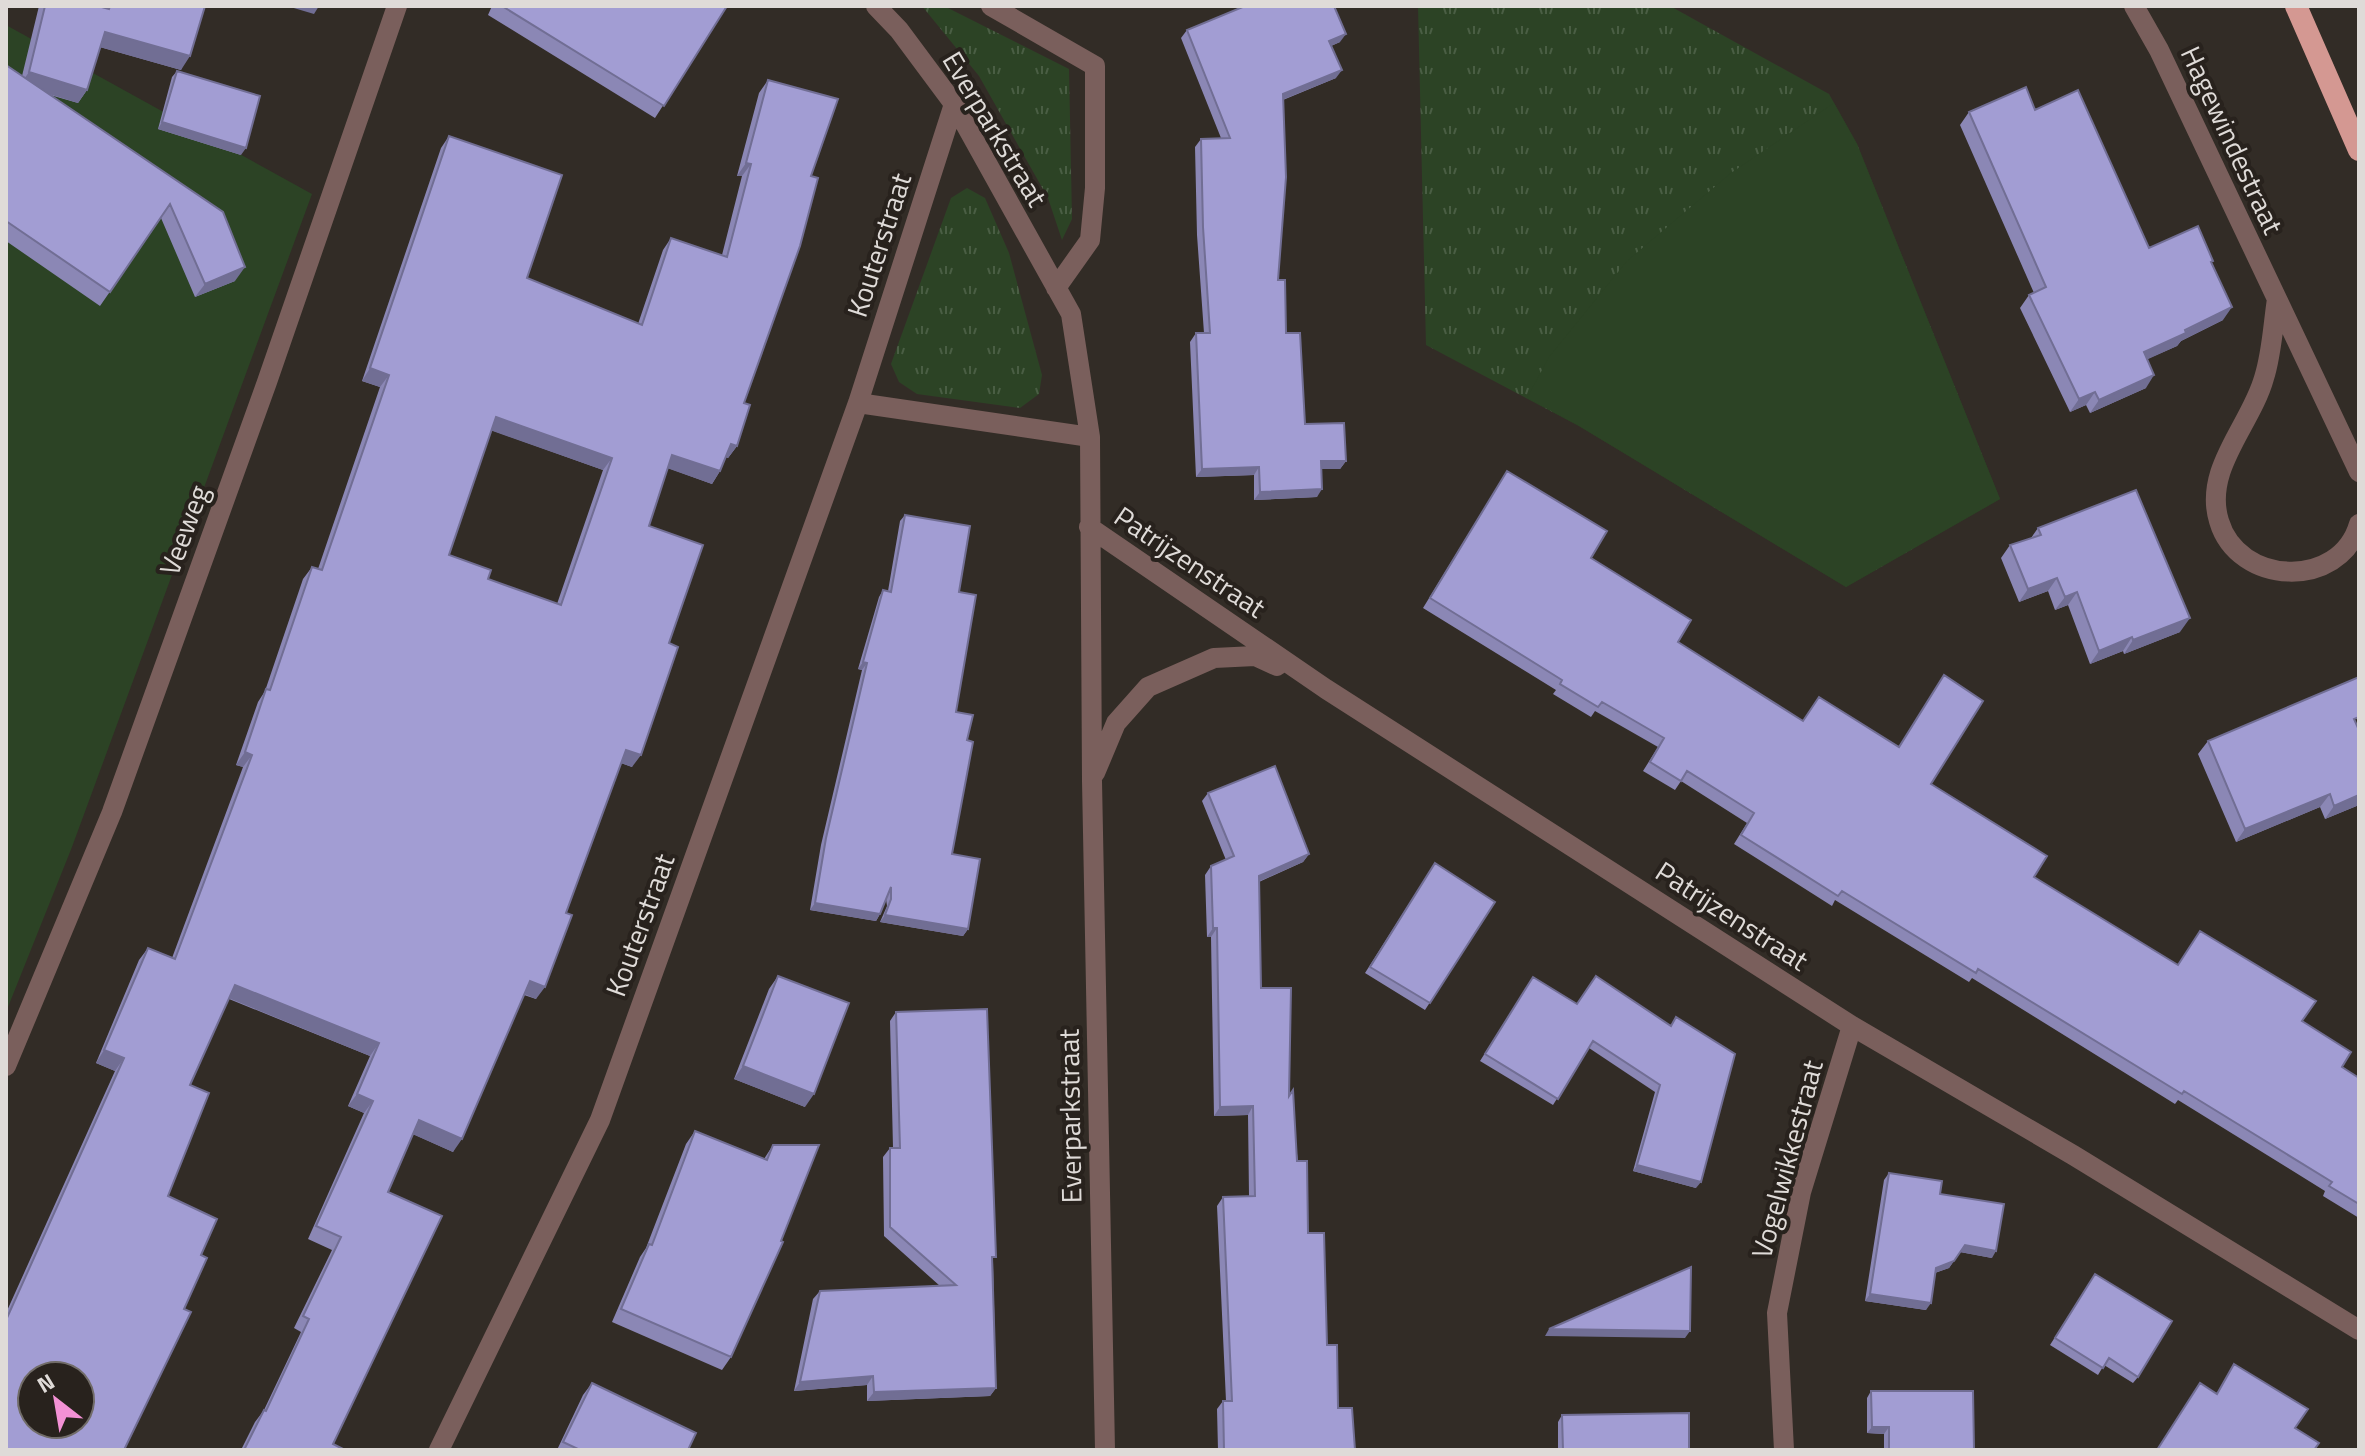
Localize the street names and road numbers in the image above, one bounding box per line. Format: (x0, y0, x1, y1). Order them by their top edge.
street label: Hagewindestraat (2170, 39, 2295, 241)
street label: Everparkstraat (932, 43, 1059, 215)
street label: Kouterstraat (835, 167, 922, 322)
street label: Veeweg (147, 479, 220, 581)
street label: Patrijzenstraat (1106, 495, 1275, 628)
street label: Kouterstraat (594, 847, 685, 1002)
street label: Patrijzenstraat (1647, 850, 1817, 981)
street label: Everparkstraat (1046, 1028, 1093, 1204)
street label: Vogelwikkestraat (1739, 1055, 1834, 1263)

